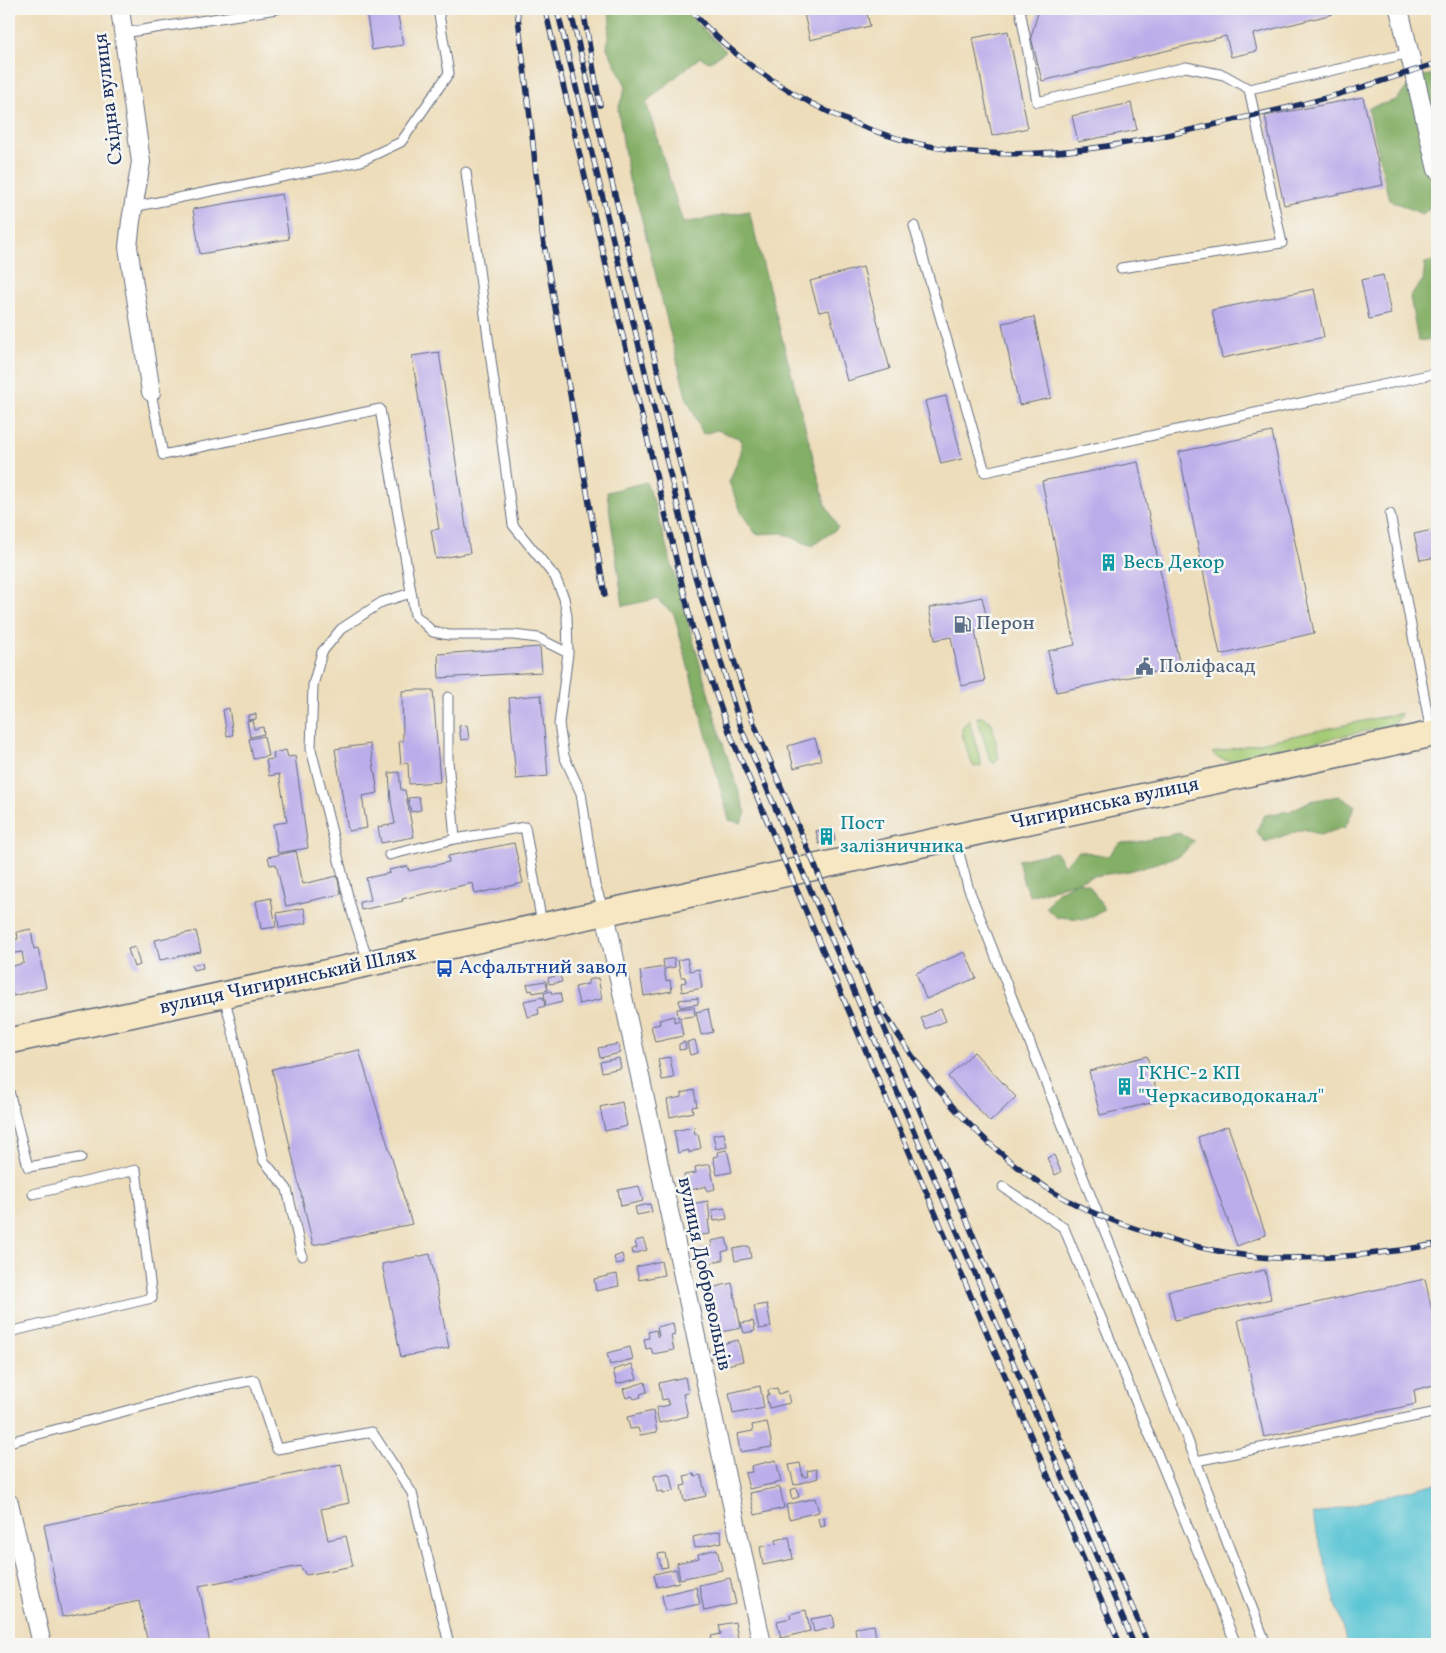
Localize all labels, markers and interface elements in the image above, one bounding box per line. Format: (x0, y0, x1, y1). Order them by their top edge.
street label: Східна вулиця (87, 32, 131, 166)
place label: Весь Декор (1123, 549, 1224, 577)
building icon: Весь Декор (1099, 553, 1119, 573)
place label: Перон (976, 610, 1035, 638)
fuel station icon: Перон (952, 614, 972, 634)
place label: Поліфасад (1159, 653, 1256, 681)
public building icon: Поліфасад (1135, 657, 1155, 677)
street label: Чигиринська вулиця (1008, 770, 1202, 838)
place label: Пост залізничника (840, 810, 964, 861)
building icon: Пост залізничника (816, 826, 836, 846)
street label: вулиця Чигиринський Шлях (157, 940, 419, 1022)
place label: Асфальтний завод (459, 954, 627, 982)
bus stop icon: Асфальтний завод (435, 958, 455, 978)
place label: ГКНС-2 КП "Черкасиводоканал" (1138, 1060, 1324, 1111)
building icon: ГКНС-2 КП "Черкасиводоканал" (1114, 1076, 1134, 1096)
street label: вулиця Добровольців (670, 1175, 738, 1373)

